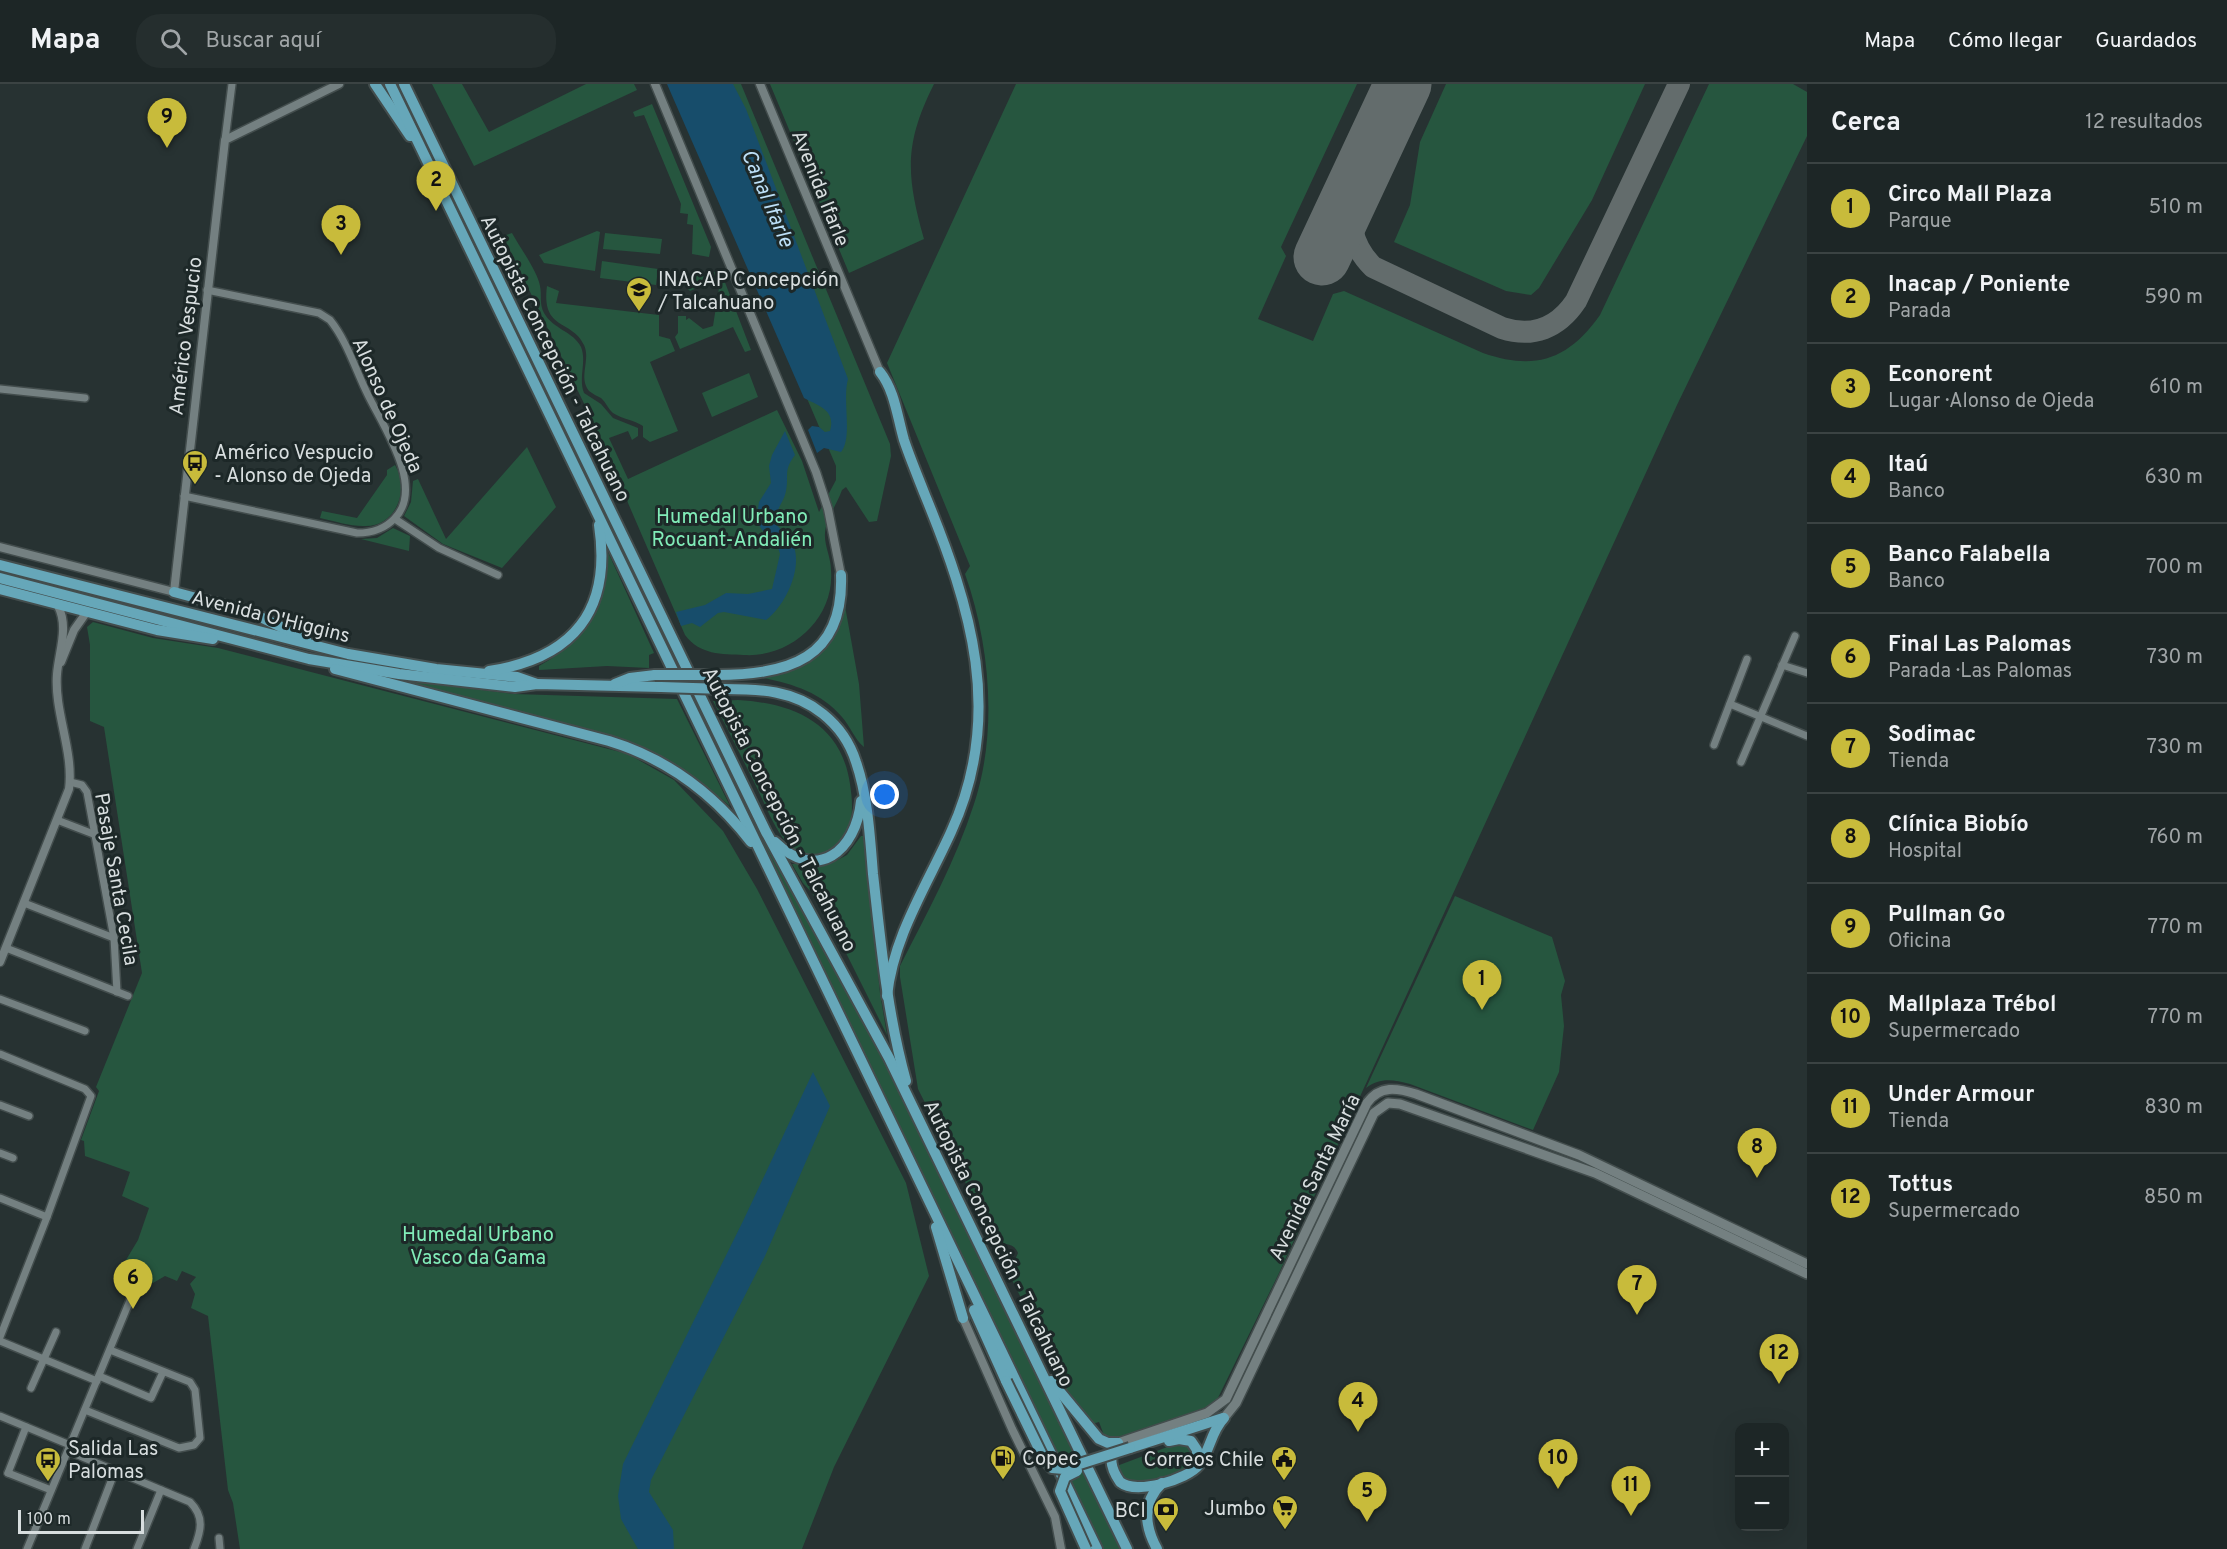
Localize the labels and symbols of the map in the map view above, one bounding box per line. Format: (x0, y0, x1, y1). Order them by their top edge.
pin: 9 (148, 98, 186, 148)
street label: Avenida Ifarle (784, 127, 854, 251)
water label: Canal Ifarle (734, 146, 800, 253)
pin: 2 (416, 162, 456, 211)
pin: 3 (322, 206, 360, 255)
street label: Autopista Concepción - Talcahuano (473, 211, 635, 507)
street label: Américo Vespucio (164, 256, 210, 417)
place label: INACAP Concepción / Talcahuano (657, 268, 839, 317)
school or university icon: INACAP Concepción / Talcahuano (624, 275, 654, 313)
street label: Alonso de Ojeda (345, 334, 428, 478)
place label: Américo Vespucio - Alonso de Ojeda (214, 441, 373, 490)
bus stop icon: Américo Vespucio - Alonso de Ojeda (180, 448, 210, 486)
park label: Humedal Urbano Rocuant-Andalién (652, 505, 812, 554)
street label: Avenida O'Higgins (188, 586, 353, 650)
street label: Autopista Concepción - Talcahuano (695, 663, 862, 957)
your location (870, 780, 899, 809)
street label: Pasaje Santa Cecila (87, 791, 143, 968)
pin: 1 (1462, 960, 1502, 1010)
street label: Avenida Santa María (1264, 1090, 1367, 1266)
street label: Autopista Concepción - Talcahuano (916, 1096, 1078, 1392)
pin: 8 (1738, 1128, 1776, 1178)
park label: Humedal Urbano Vasco da Gama (402, 1223, 554, 1272)
pin: 6 (114, 1260, 152, 1309)
pin: 7 (1618, 1266, 1656, 1315)
pin: 12 (1760, 1334, 1798, 1384)
pin: 4 (1338, 1382, 1378, 1432)
place label: Salida Las Palomas (68, 1437, 158, 1486)
pin: 10 (1538, 1440, 1578, 1489)
fuel station icon: Copec (988, 1443, 1018, 1481)
public building icon: Correos Chile (1269, 1444, 1299, 1482)
bus stop icon: Salida Las Palomas (33, 1445, 63, 1483)
place label: Copec (1022, 1447, 1079, 1473)
place label: Correos Chile (1144, 1448, 1264, 1474)
pin: 11 (1612, 1466, 1650, 1516)
pin: 5 (1348, 1472, 1386, 1522)
supermarket icon: Jumbo (1270, 1493, 1300, 1531)
bank icon: BCI (1151, 1495, 1181, 1533)
place label: Jumbo (1204, 1497, 1266, 1523)
place label: BCI (1115, 1499, 1146, 1525)
scale bar (18, 1507, 144, 1534)

